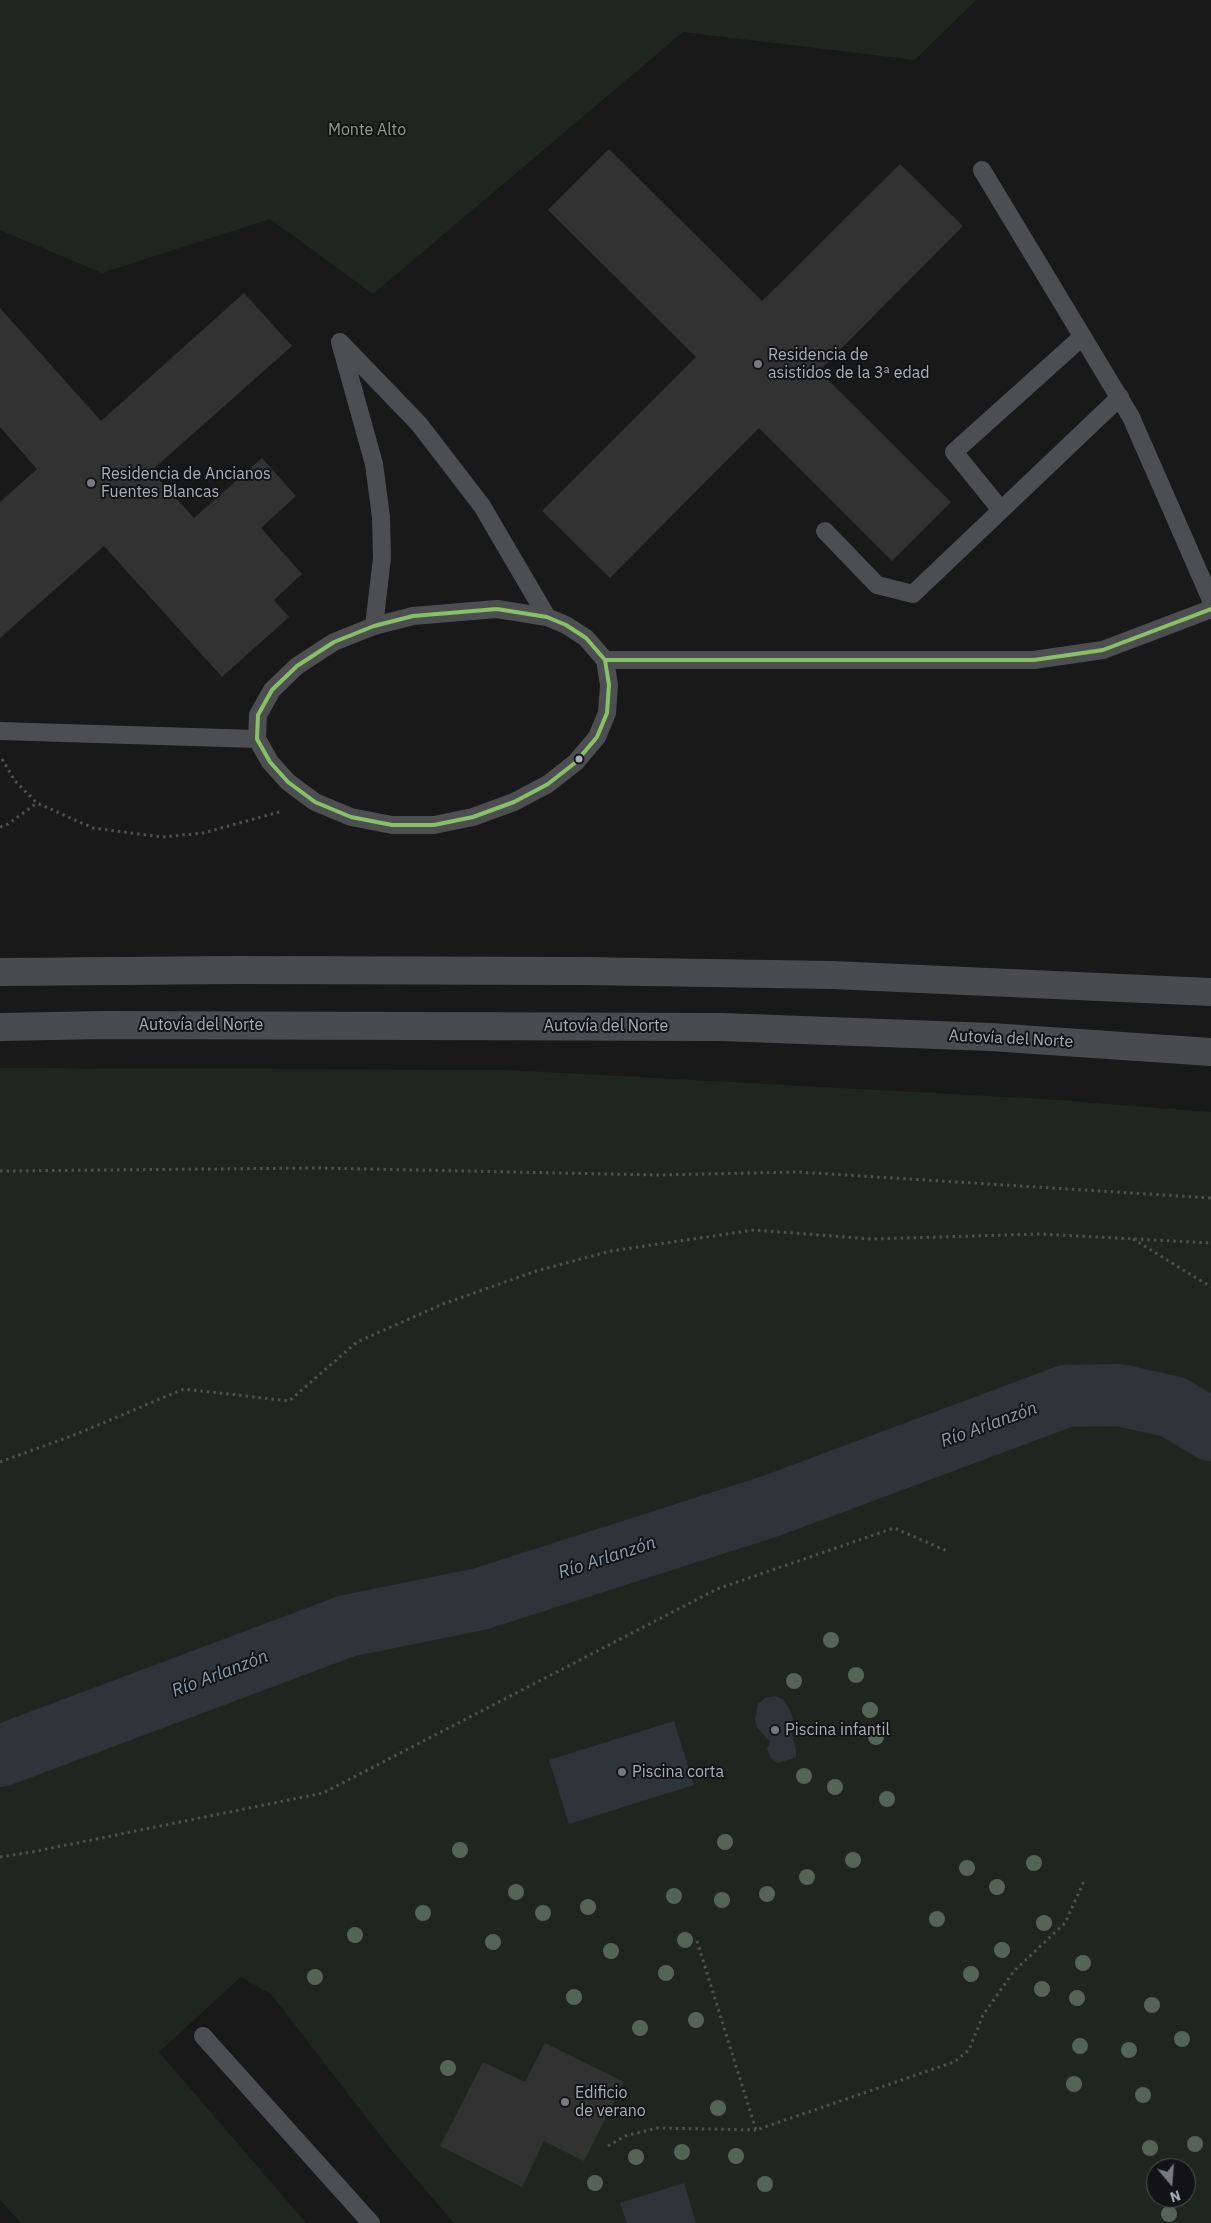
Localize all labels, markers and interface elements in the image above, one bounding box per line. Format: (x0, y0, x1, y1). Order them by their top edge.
park label: Monte Alto (328, 120, 406, 140)
place label: Residencia de asistidos de la 3ª edad (768, 345, 930, 383)
marker: Residencia de asistidos de la 3ª edad (752, 358, 764, 370)
place label: Residencia de Ancianos Fuentes Blancas (101, 464, 271, 502)
marker: Residencia de Ancianos Fuentes Blancas (85, 477, 97, 489)
unlabelled marker (574, 754, 584, 764)
street label: Autovía del Norte (139, 1015, 263, 1035)
street label: Autovía del Norte (544, 1016, 668, 1036)
street label: Autovía del Norte (948, 1026, 1074, 1052)
water label: Río Arlanzón (938, 1398, 1040, 1452)
water label: Río Arlanzón (555, 1532, 659, 1584)
water label: Río Arlanzón (169, 1646, 271, 1702)
place label: Piscina infantil (785, 1720, 890, 1740)
marker: Piscina infantil (769, 1724, 781, 1736)
place label: Piscina corta (632, 1762, 724, 1782)
marker: Piscina corta (616, 1766, 628, 1778)
place label: Edificio de verano (575, 2083, 646, 2121)
marker: Edificio de verano (559, 2096, 571, 2108)
north arrow (1146, 2158, 1196, 2208)
text: N (1168, 2186, 1183, 2206)

